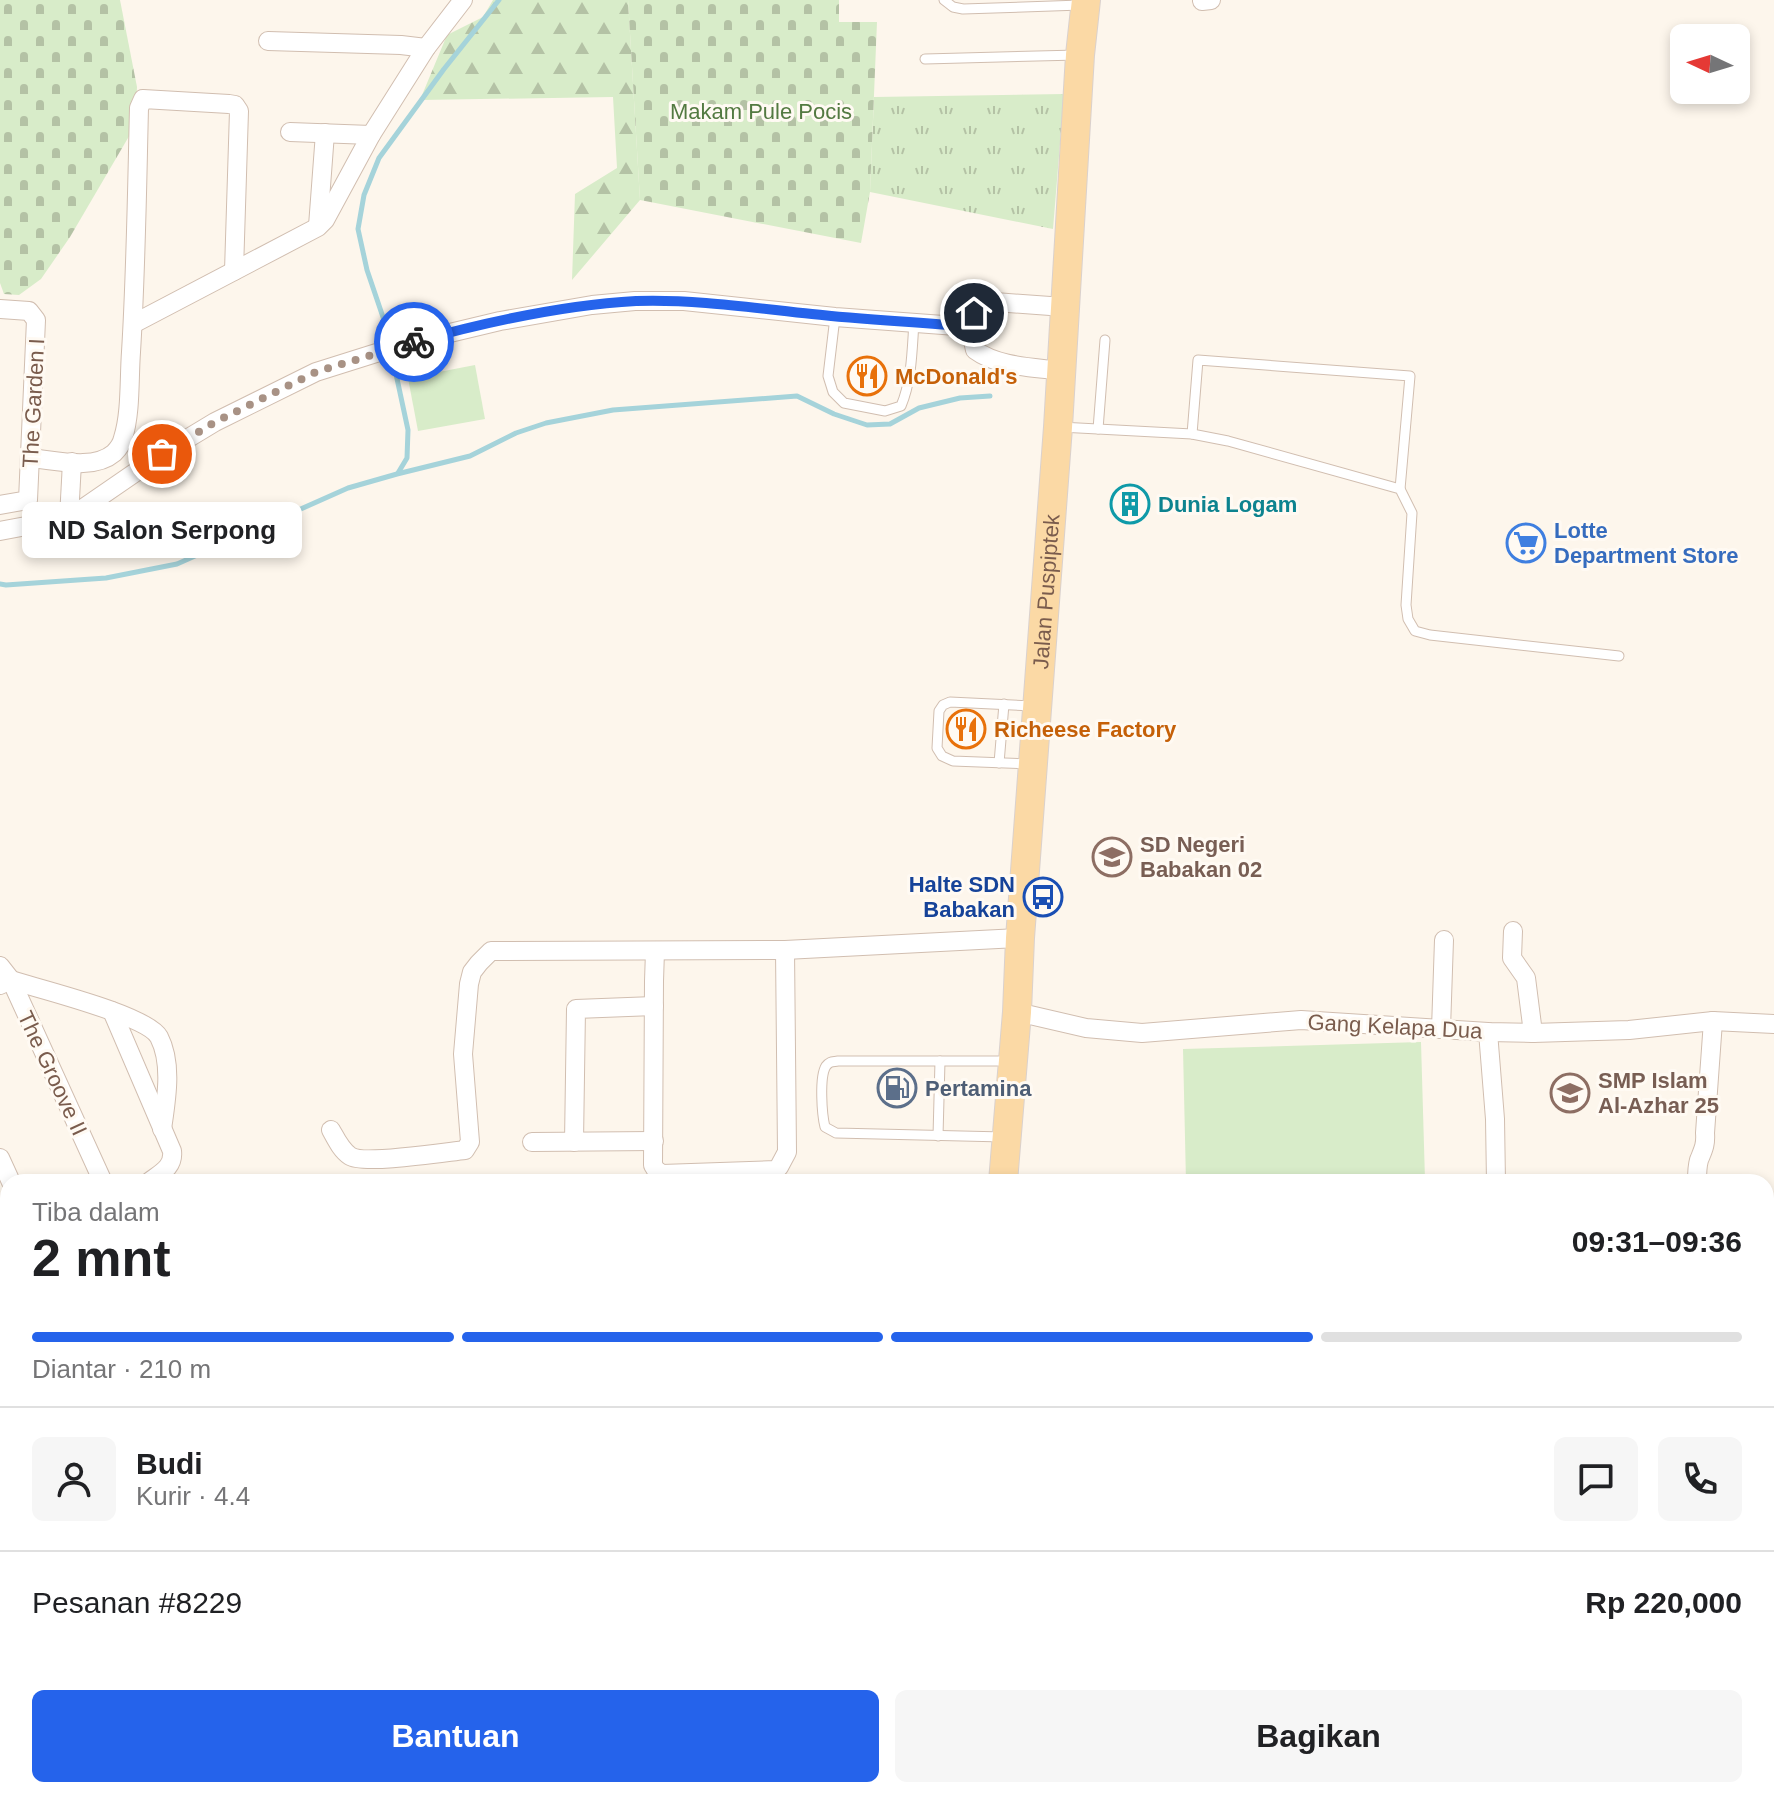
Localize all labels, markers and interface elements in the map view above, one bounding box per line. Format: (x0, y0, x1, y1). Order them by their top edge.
north arrow (1670, 24, 1750, 104)
map controls (1670, 24, 1750, 104)
park label: Makam Pule Pocis (670, 99, 852, 124)
pin (940, 279, 1008, 347)
icon: home (952, 291, 996, 335)
courier (374, 302, 454, 382)
icon: bike (392, 320, 436, 364)
street label: The Garden I (18, 338, 49, 468)
restaurant icon: McDonald's (846, 355, 888, 397)
place label: McDonald's (895, 364, 1018, 389)
pin (128, 420, 196, 488)
icon: bag (140, 432, 184, 476)
building icon: Dunia Logam (1109, 483, 1151, 525)
place label: Dunia Logam (1158, 492, 1297, 517)
callout: ND Salon Serpong (22, 502, 302, 558)
street label: Jalan Puspiptek (1028, 512, 1065, 670)
text: ND Salon Serpong (48, 515, 276, 545)
place label: Lotte Department Store (1554, 518, 1739, 568)
supermarket icon: Lotte Department Store (1505, 522, 1547, 564)
restaurant icon: Richeese Factory (945, 708, 987, 750)
place label: Richeese Factory (994, 717, 1177, 742)
place label: SD Negeri Babakan 02 (1140, 832, 1262, 882)
school or university icon: SD Negeri Babakan 02 (1091, 836, 1133, 878)
place label: Halte SDN Babakan (909, 872, 1015, 922)
bus stop icon: Halte SDN Babakan (1022, 876, 1064, 918)
street label: The Groove II (13, 1007, 92, 1139)
street label: Gang Kelapa Dua (1307, 1009, 1484, 1044)
fuel station icon: Pertamina (876, 1067, 918, 1109)
place label: SMP Islam Al-Azhar 25 (1598, 1068, 1719, 1118)
school or university icon: SMP Islam Al-Azhar 25 (1549, 1072, 1591, 1114)
place label: Pertamina (925, 1076, 1032, 1101)
text: Tiba dalam (32, 1197, 160, 1227)
text: 09:31–09:36 (1572, 1225, 1742, 1258)
text: 2 mnt (32, 1229, 171, 1287)
text: Diantar · 210 m (32, 1354, 211, 1384)
button: person (32, 1437, 116, 1521)
button: chat (1554, 1437, 1638, 1521)
button: phone (1658, 1437, 1742, 1521)
text: Budi (136, 1447, 203, 1480)
text: Kurir · 4.4 (136, 1481, 250, 1511)
text: Pesanan #8229 (32, 1586, 242, 1619)
text: Rp 220,000 (1585, 1586, 1742, 1619)
button: Bantuan (32, 1690, 879, 1782)
button: Bagikan (895, 1690, 1742, 1782)

